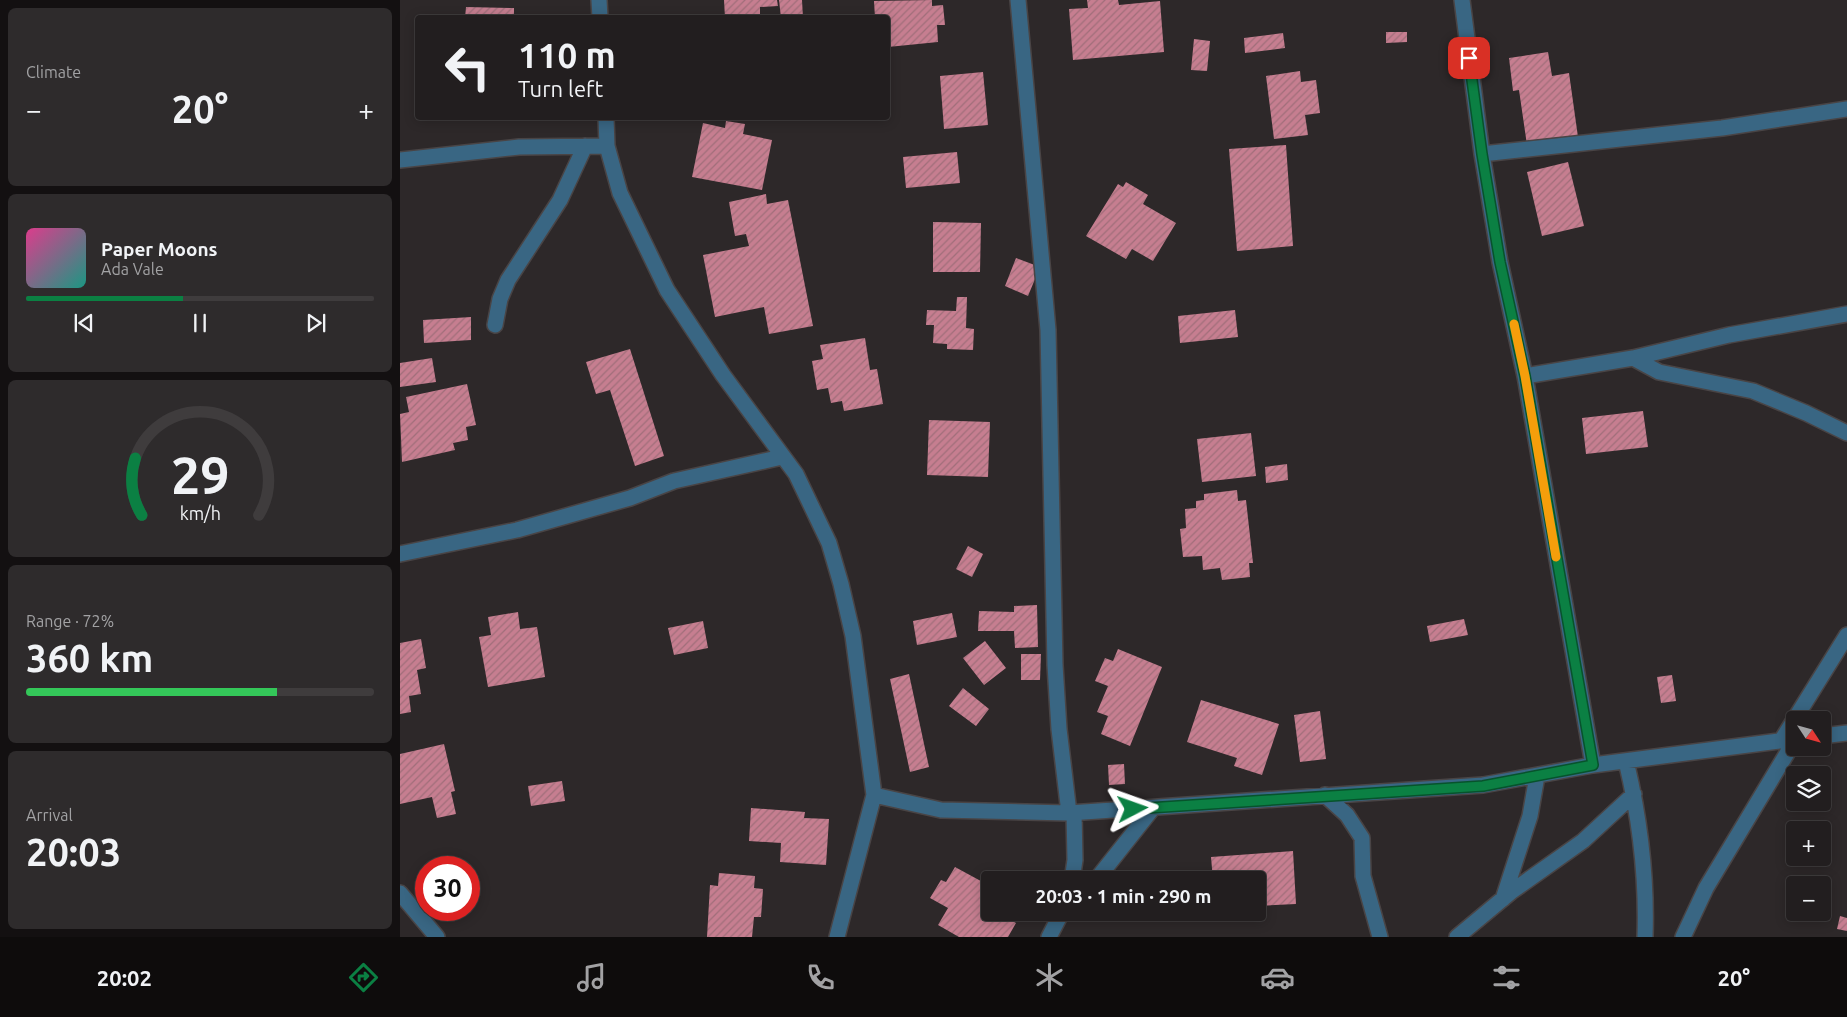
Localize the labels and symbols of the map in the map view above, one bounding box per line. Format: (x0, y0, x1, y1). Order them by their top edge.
pin (1448, 37, 1490, 79)
north arrow (1786, 711, 1831, 756)
position arrow (1106, 782, 1158, 834)
speed limit sign: 30 (415, 856, 480, 921)

